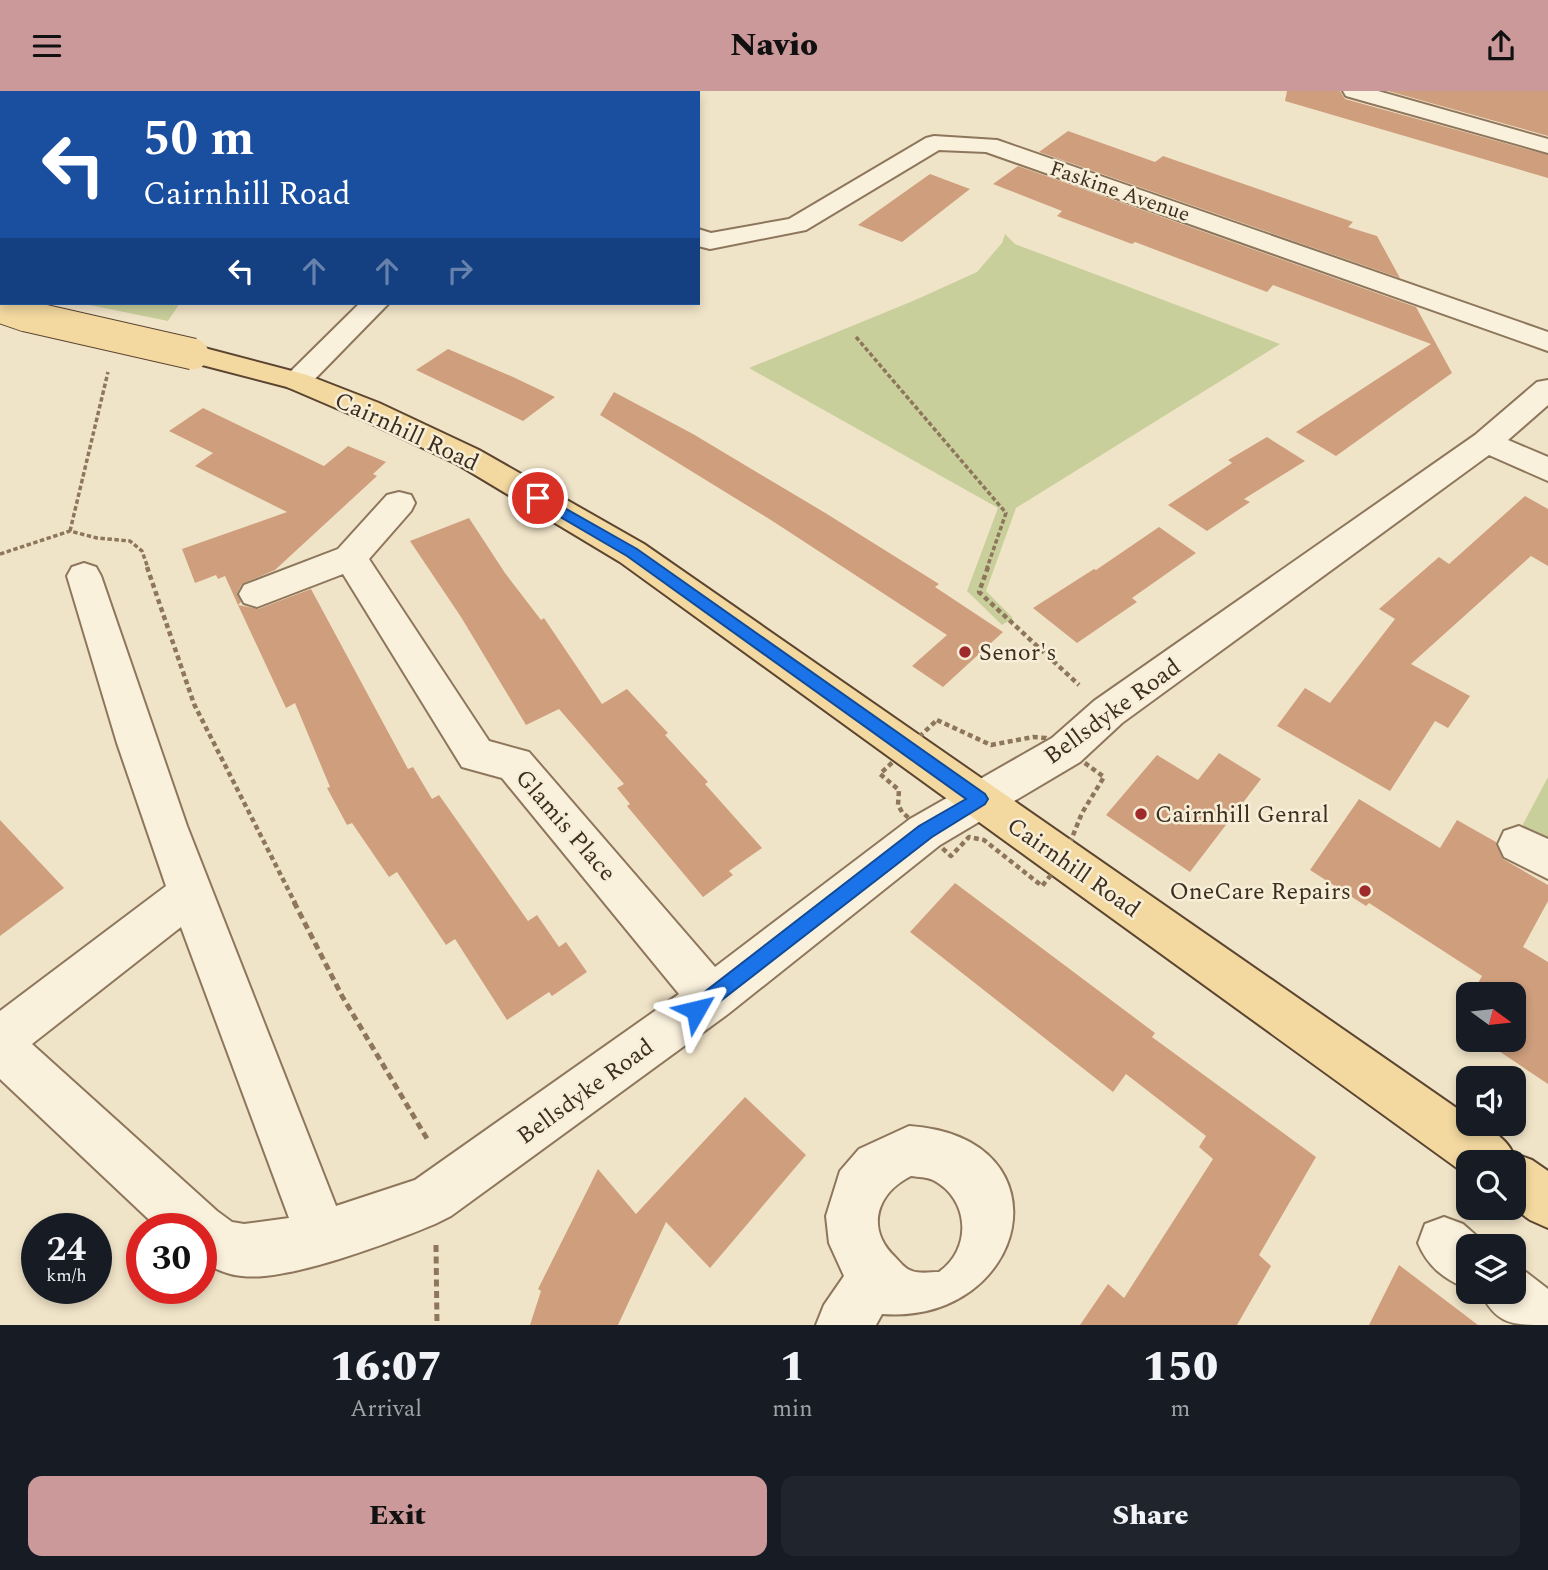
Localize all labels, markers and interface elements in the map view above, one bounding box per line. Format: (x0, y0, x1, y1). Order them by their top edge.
text: Navio (730, 21, 818, 70)
icon: menu (28, 27, 66, 65)
icon: share (1482, 27, 1520, 65)
text: 50 m (143, 102, 254, 177)
icon: left (28, 119, 119, 210)
street label: Faskine Avenue (1045, 153, 1194, 231)
text: Cairnhill Road (143, 170, 351, 219)
icon: left (222, 252, 260, 290)
icon: ahead (295, 252, 333, 290)
icon: ahead (368, 252, 406, 290)
icon: right (441, 252, 479, 290)
street label: Cairnhill Road (328, 383, 485, 481)
pin (508, 468, 568, 528)
icon: arrive (519, 479, 557, 517)
place label: Senor's (979, 635, 1057, 671)
marker: Senor's (957, 644, 973, 660)
street label: Bellsdyke Road (1037, 650, 1189, 774)
street label: Glamis Place (506, 761, 624, 890)
place label: Cairnhill Genral (1155, 797, 1329, 833)
marker: Cairnhill Genral (1133, 806, 1149, 822)
street label: Cairnhill Road (999, 808, 1148, 927)
place label: OneCare Repairs (1169, 874, 1351, 910)
marker: OneCare Repairs (1357, 883, 1373, 899)
position arrow (659, 973, 733, 1047)
north arrow (1456, 982, 1526, 1052)
map controls (1456, 982, 1526, 1304)
street label: Bellsdyke Road (510, 1030, 662, 1154)
button: sound (1456, 1066, 1526, 1136)
button: search (1456, 1150, 1526, 1220)
speed limit sign: 30 (126, 1213, 217, 1304)
text: 24 (47, 1223, 86, 1276)
button: layers (1456, 1234, 1526, 1304)
text: km/h (46, 1262, 87, 1289)
text: 16:07 (330, 1336, 442, 1399)
text: 1 (780, 1336, 805, 1399)
text: 150 (1142, 1336, 1218, 1399)
text: Arrival (350, 1392, 422, 1427)
text: min (772, 1392, 813, 1427)
text: m (1170, 1392, 1190, 1427)
button: Exit (28, 1476, 767, 1556)
button: Share (781, 1476, 1520, 1556)

